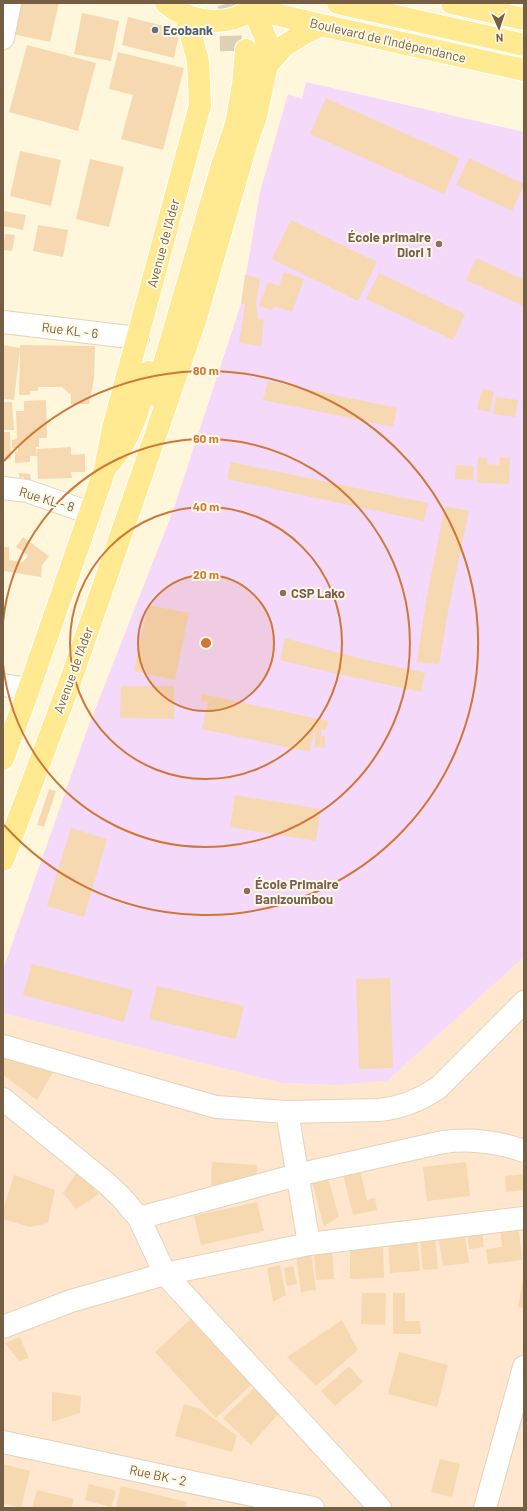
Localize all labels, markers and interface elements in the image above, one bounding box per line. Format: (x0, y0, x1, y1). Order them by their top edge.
north arrow (479, 8, 519, 48)
street label: Boulevard de l'Indépendance (308, 14, 468, 66)
place label: Ecobank (163, 22, 213, 38)
marker: Ecobank (150, 25, 160, 35)
text: N (496, 32, 504, 45)
street label: Avenue de l'Ader (144, 197, 183, 289)
place label: École primaire Diori 1 (348, 229, 431, 260)
marker: École primaire Diori 1 (434, 239, 444, 249)
street label: Rue KL - 6 (41, 319, 99, 341)
text: 80 m (193, 363, 219, 377)
text: 60 m (193, 431, 219, 445)
street label: Rue KL - 8 (17, 483, 77, 515)
text: 40 m (193, 499, 219, 513)
text: 20 m (193, 567, 219, 581)
place label: CSP Lako (291, 585, 345, 601)
marker: CSP Lako (278, 588, 288, 598)
street label: Avenue de l'Ader (50, 624, 96, 715)
centre of rings (199, 636, 213, 650)
place label: École Primaire Banizoumbou (255, 876, 339, 907)
marker: École Primaire Banizoumbou (242, 886, 252, 896)
street label: Rue BK - 2 (128, 1461, 188, 1489)

